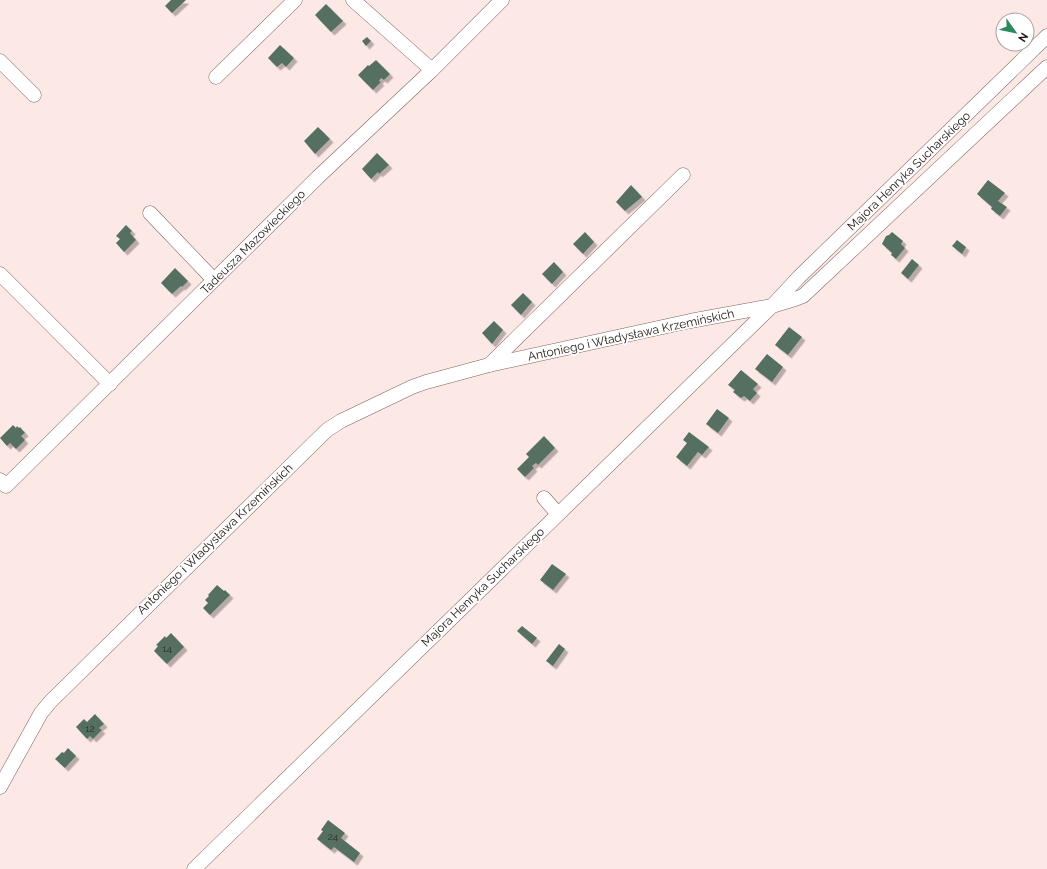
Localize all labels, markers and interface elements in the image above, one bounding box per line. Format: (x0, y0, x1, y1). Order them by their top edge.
north arrow (995, 12, 1035, 52)
text: N (1015, 30, 1031, 44)
street label: Majora Henryka Sucharskiego (845, 109, 973, 233)
street label: Tadeusza Mazowieckiego (198, 187, 308, 297)
street label: Antoniego i Władysława Krzemińskich (527, 306, 735, 364)
street label: Antoniego i Władysława Krzemińskich (134, 461, 296, 617)
street label: Majora Henryka Sucharskiego (419, 525, 547, 649)
house number: 14 (162, 643, 172, 654)
house number: 12 (85, 723, 95, 734)
house number: 24 (328, 831, 339, 842)

